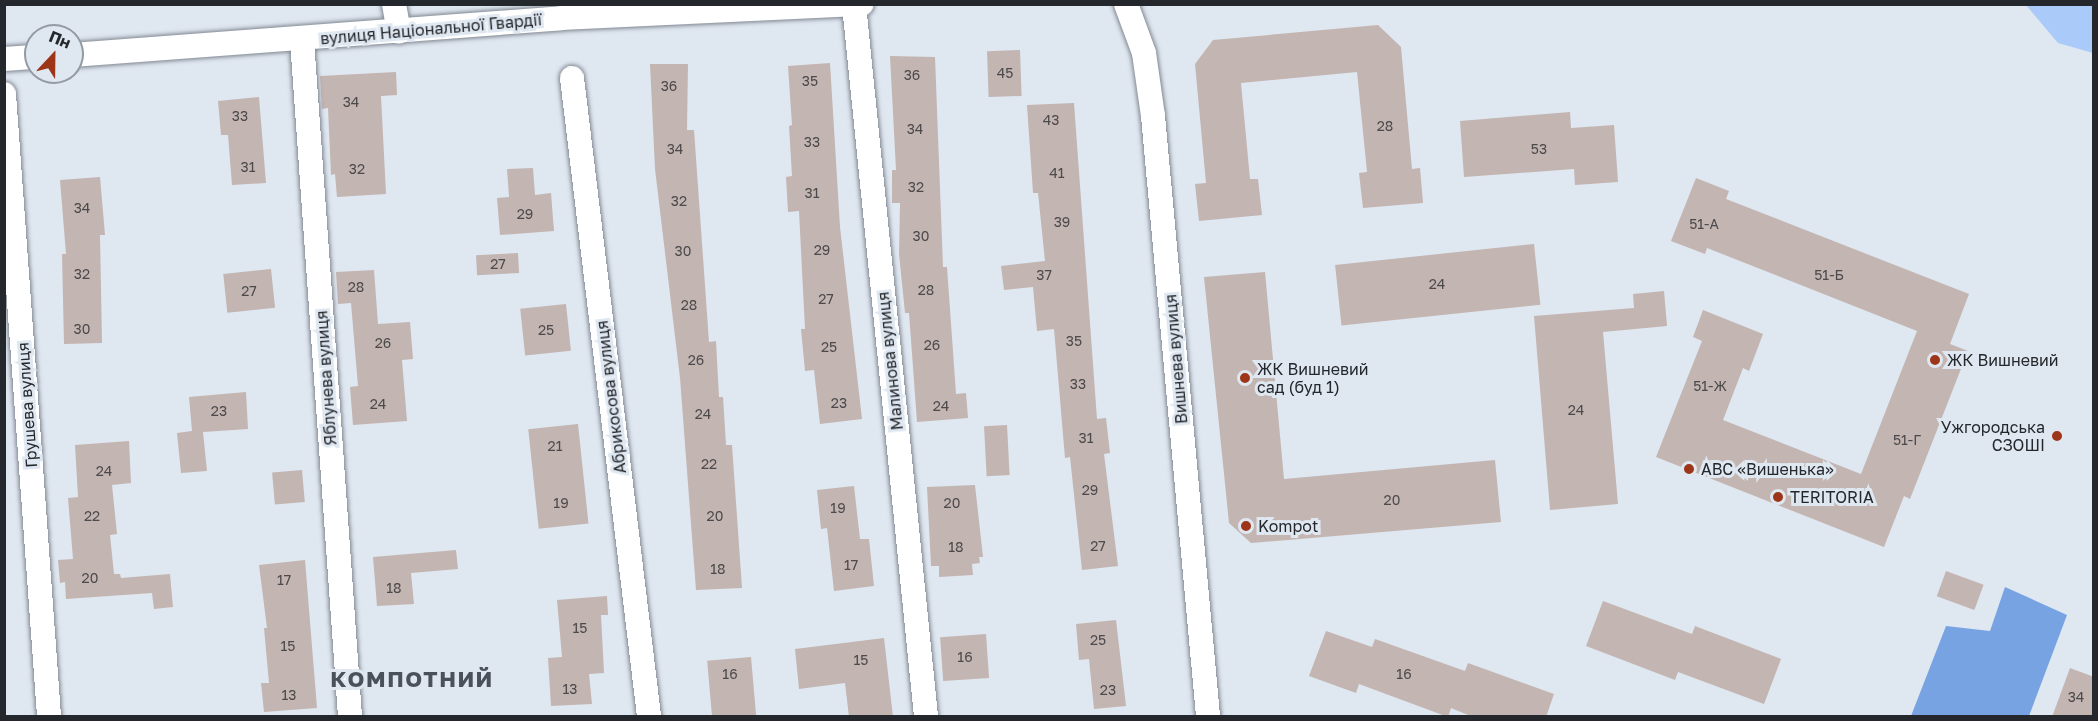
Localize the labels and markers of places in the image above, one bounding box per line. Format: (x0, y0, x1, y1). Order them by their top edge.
place label: ЖК Вишневий (1947, 350, 2059, 370)
marker: ЖК Вишневий (1928, 353, 1942, 367)
place label: ЖК Вишневий сад (буд 1) (1257, 359, 1369, 397)
marker: ЖК Вишневий сад (буд 1) (1238, 371, 1252, 385)
place label: Ужгородська СЗОШІ (1941, 417, 2045, 455)
marker: Ужгородська СЗОШІ (2050, 429, 2064, 443)
place label: ABC «Вишенька» (1701, 459, 1834, 479)
marker: ABC «Вишенька» (1682, 462, 1696, 476)
place label: TERITORIA (1790, 487, 1874, 507)
marker: TERITORIA (1771, 490, 1785, 504)
place label: Kompot (1258, 516, 1318, 536)
marker: Kompot (1239, 519, 1253, 533)

